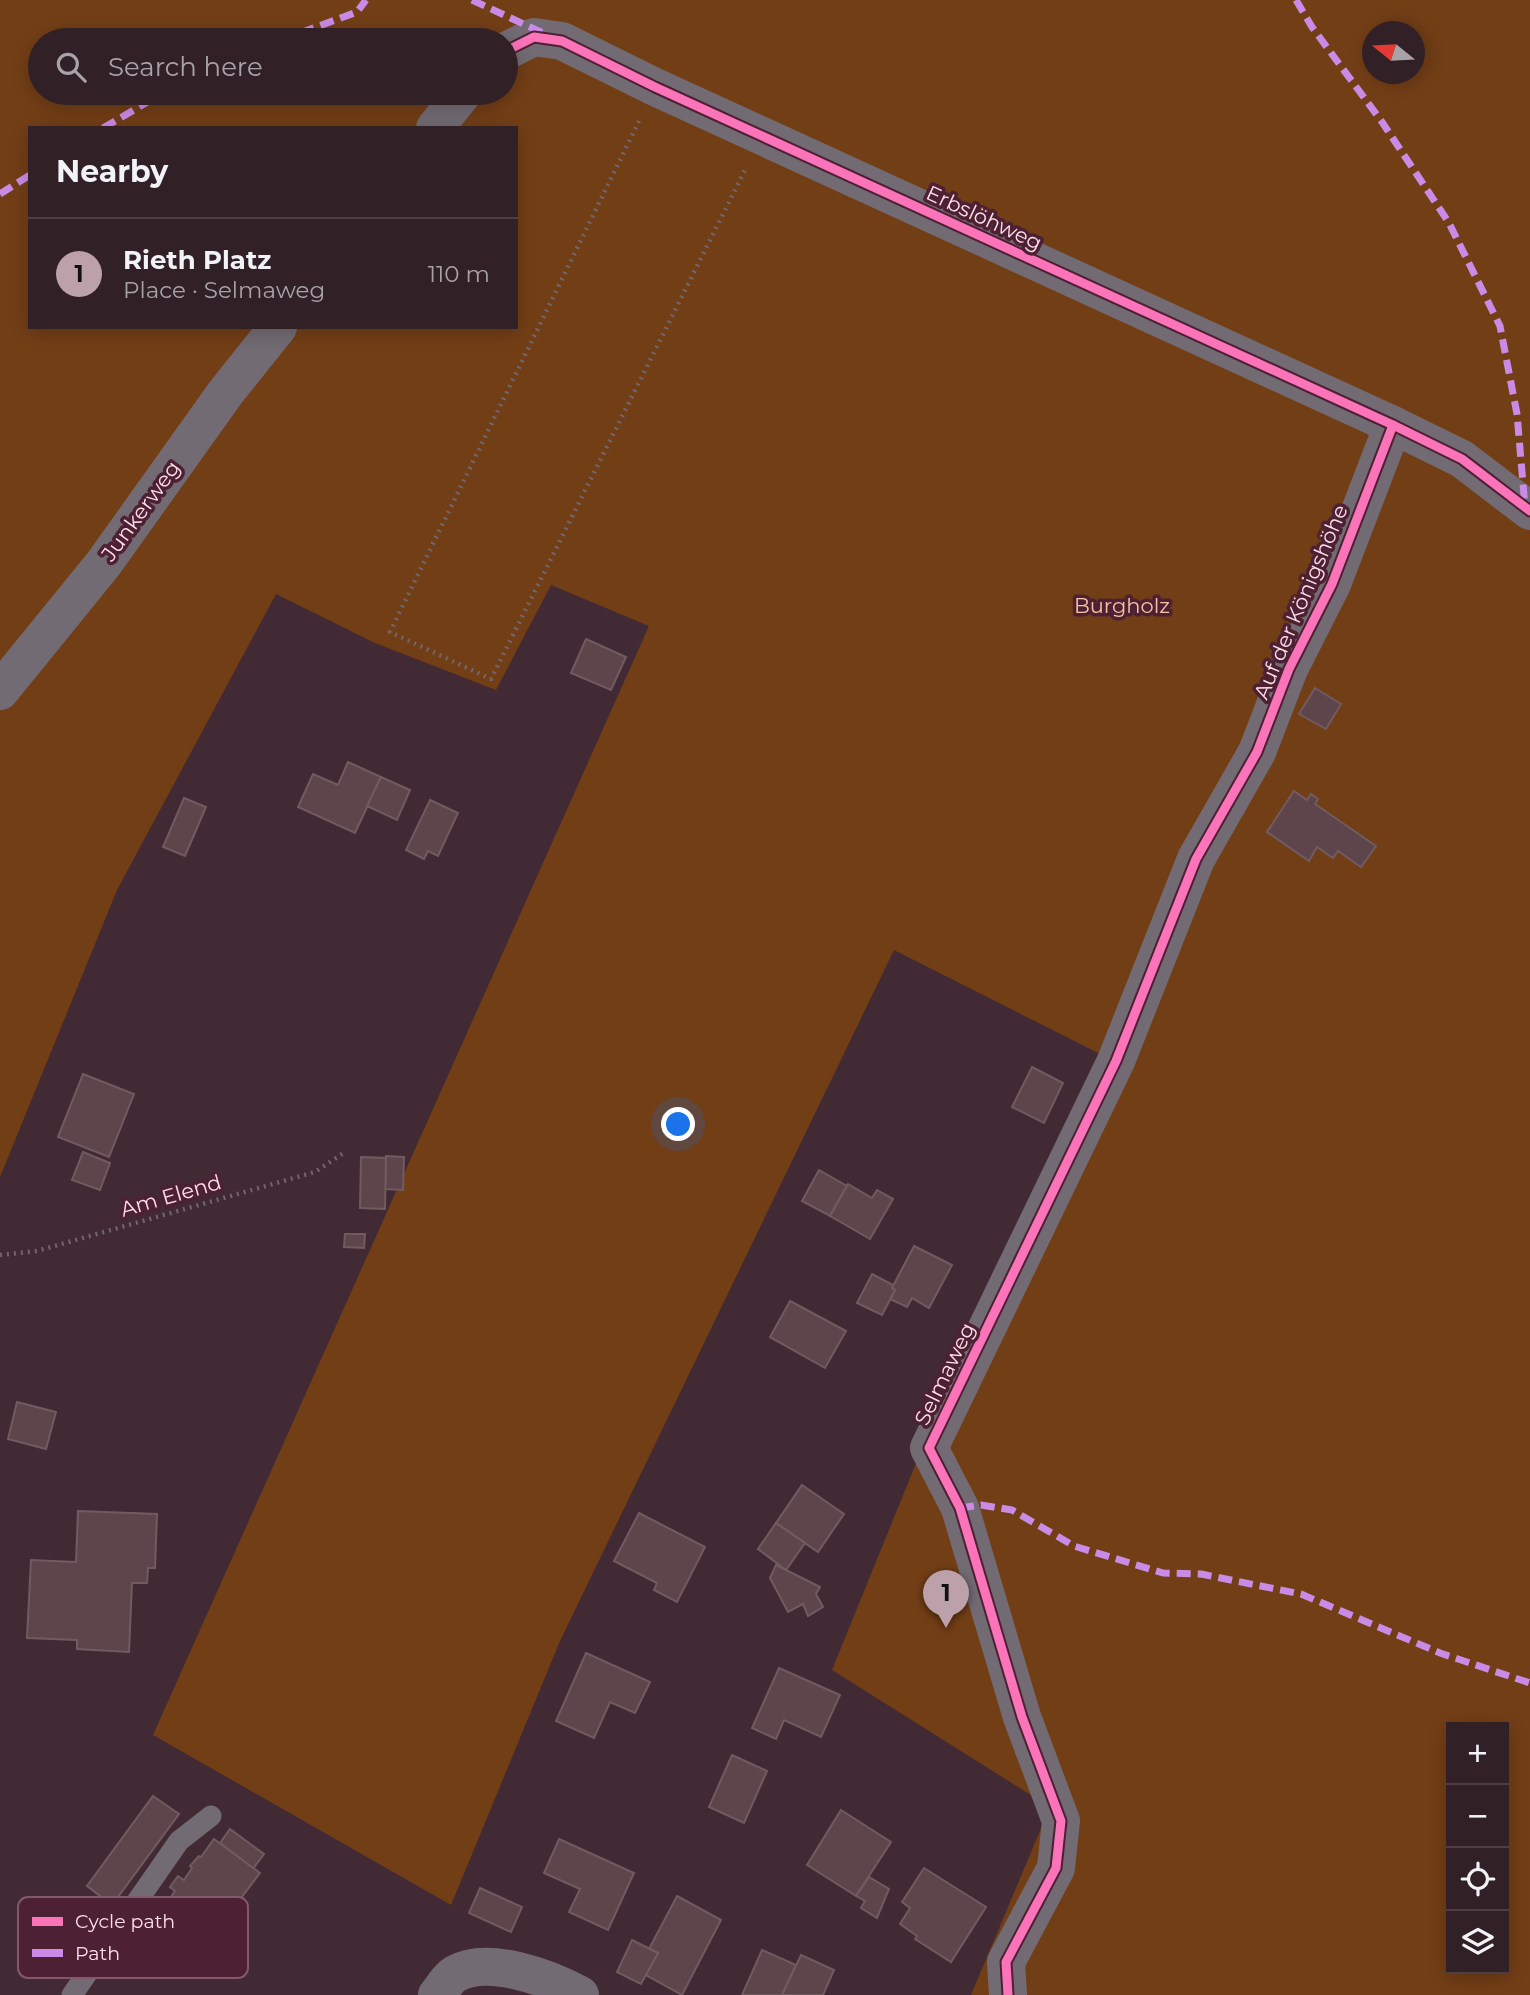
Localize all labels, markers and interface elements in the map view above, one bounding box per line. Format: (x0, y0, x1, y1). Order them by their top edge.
north arrow (1362, 21, 1425, 84)
search box (28, 28, 518, 105)
icon: search (52, 48, 90, 86)
text: Search here (108, 51, 263, 83)
text: Nearby (56, 153, 168, 190)
street label: Erbslöhweg (922, 180, 1046, 255)
text: Rieth Platz (123, 244, 271, 276)
text: 1 (74, 260, 84, 288)
text: 110 m (428, 260, 490, 288)
text: Place · Selmaweg (123, 276, 325, 304)
street label: Junkerweg (95, 456, 185, 566)
street label: Auf der Königshöhe (1248, 501, 1353, 703)
park label: Burgholz (1074, 593, 1170, 618)
your location (661, 1107, 695, 1141)
street label: Am Elend (118, 1169, 224, 1222)
street label: Selmaweg (909, 1318, 980, 1429)
pin: 1 (923, 1570, 969, 1628)
map controls (1446, 1722, 1509, 1974)
button: + (1446, 1722, 1509, 1785)
button: − (1446, 1785, 1509, 1848)
button: locate (1446, 1848, 1509, 1911)
legend (18, 1897, 248, 1978)
text: Cycle path (75, 1910, 175, 1933)
button: layers (1446, 1911, 1509, 1974)
text: Path (75, 1942, 120, 1965)

